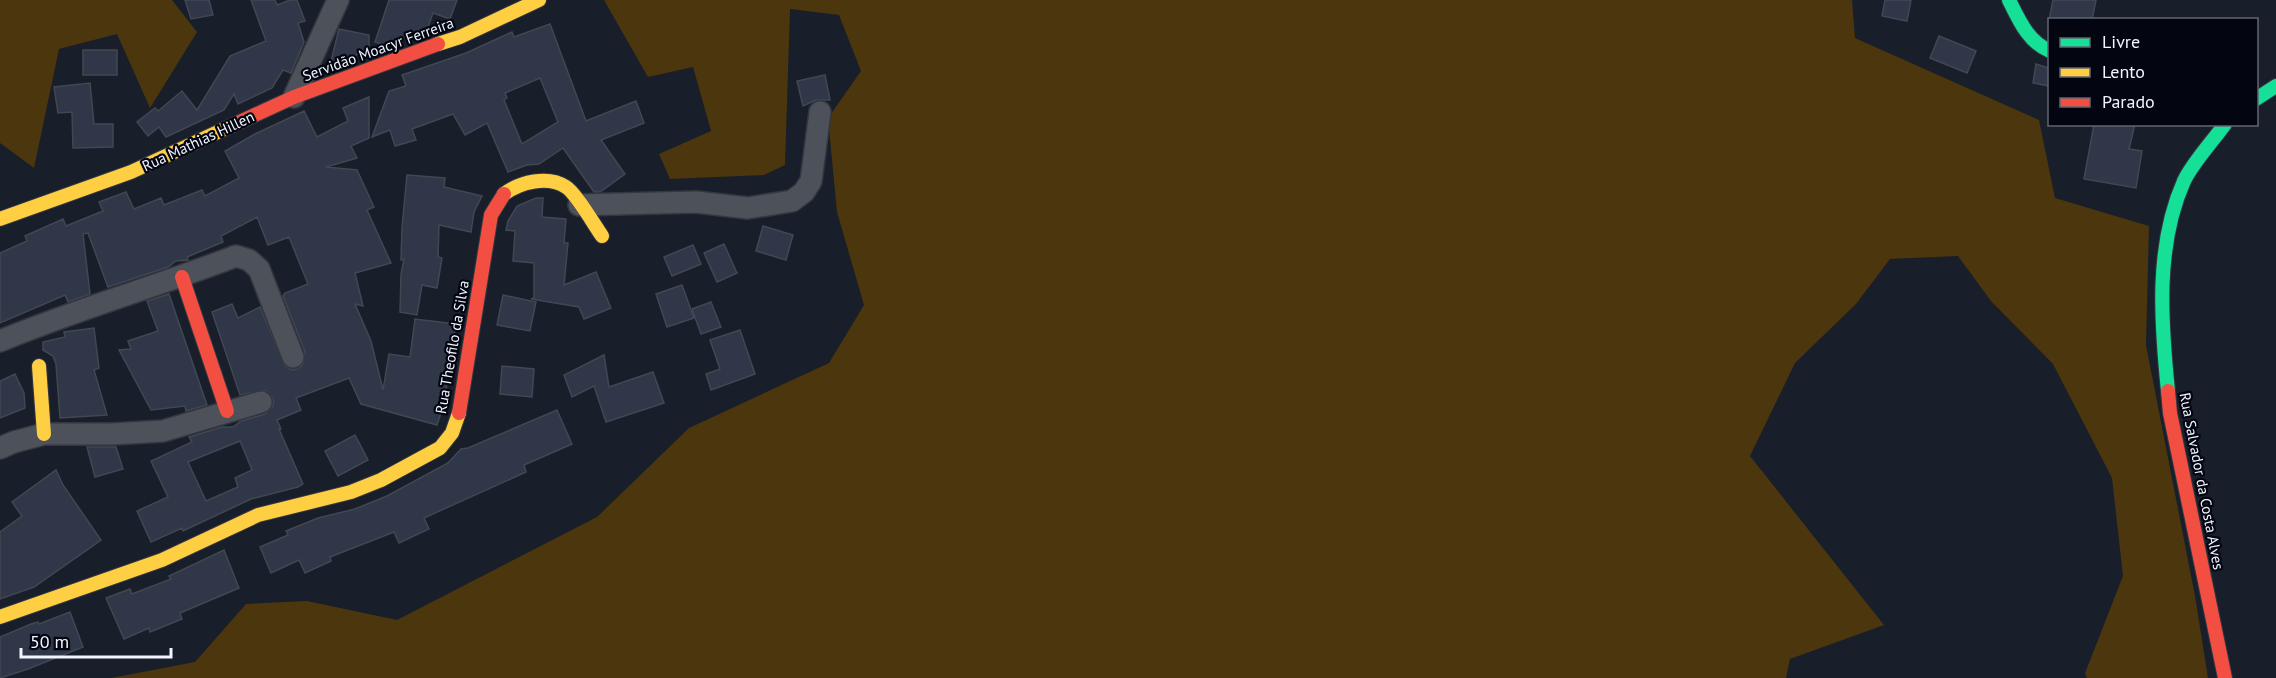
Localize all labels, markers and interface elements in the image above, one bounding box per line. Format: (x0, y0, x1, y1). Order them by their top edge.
street label: Servidão Moacyr Ferreira (300, 13, 456, 85)
legend (2048, 18, 2258, 126)
text: Livre (2102, 30, 2140, 53)
text: Lento (2102, 60, 2145, 83)
text: Parado (2102, 90, 2155, 113)
street label: Rua Mathias Hillen (139, 107, 257, 175)
street label: Rua Theofilo da Silva (431, 279, 473, 415)
street label: Rua Salvador da Costa Alves (2175, 391, 2229, 571)
scale bar (21, 621, 171, 659)
text: 50 m (30, 630, 69, 653)

